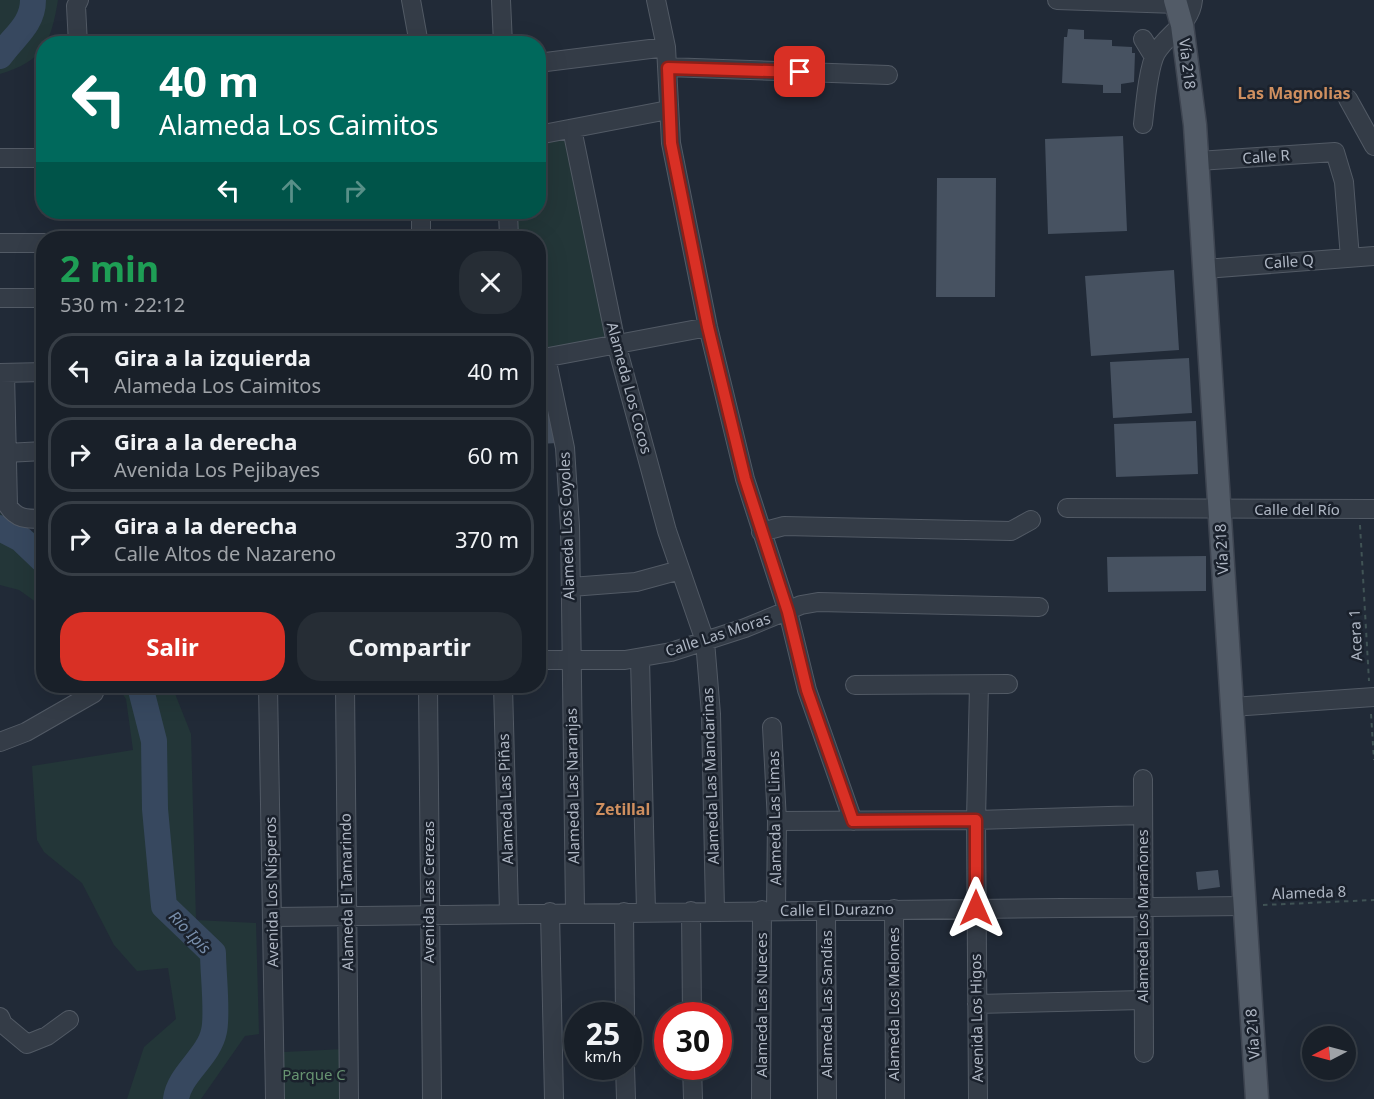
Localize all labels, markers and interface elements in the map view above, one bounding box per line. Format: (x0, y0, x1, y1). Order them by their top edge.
street label: Vía 218 (1175, 37, 1201, 90)
pin (774, 46, 825, 97)
text: 40 m (159, 52, 259, 109)
icon: arrive (783, 55, 816, 88)
icon: left (60, 60, 138, 138)
district label: Las Magnolias (1237, 82, 1351, 104)
text: Alameda Los Caimitos (159, 106, 438, 143)
street label: Calle R (1242, 144, 1291, 168)
icon: left (212, 174, 245, 207)
icon: ahead (275, 174, 308, 207)
icon: right (338, 174, 371, 207)
text: 2 min (60, 244, 159, 293)
street label: Calle Q (1263, 249, 1314, 273)
button: close (459, 251, 522, 314)
text: 530 m · 22:12 (60, 291, 185, 318)
street label: Alameda Los Cocos (603, 320, 657, 456)
text: Gira a la izquierda (114, 342, 311, 372)
icon: left (63, 354, 96, 387)
text: 40 m (468, 356, 519, 386)
text: Alameda Los Caimitos (114, 372, 321, 399)
text: Gira a la derecha (114, 426, 298, 456)
icon: right (63, 438, 96, 471)
text: 60 m (468, 440, 519, 470)
street label: Alameda Los Coyoles (553, 452, 579, 601)
text: Avenida Los Pejibayes (114, 456, 320, 483)
street label: Calle del Río (1254, 499, 1340, 519)
text: Gira a la derecha (114, 510, 298, 540)
icon: right (63, 522, 96, 555)
street label: Vía 218 (1210, 523, 1232, 575)
text: 370 m (455, 524, 519, 554)
text: Calle Altos de Nazareno (114, 540, 336, 567)
street label: Calle Las Moras (663, 608, 773, 660)
street label: Acera 1 (1344, 609, 1366, 662)
button: Salir (60, 612, 285, 681)
button: Compartir (297, 612, 522, 681)
street label: Alameda Las Mandarinas (697, 687, 723, 865)
street label: Alameda Las Naranjas (561, 708, 583, 864)
street label: Alameda Las Piñas (493, 733, 517, 865)
street label: Alameda Las Limas (763, 751, 785, 885)
district label: Zetillal (596, 798, 650, 820)
street label: Alameda El Tamarindo (335, 813, 357, 971)
street label: Avenida Los Nísperos (260, 817, 282, 968)
street label: Avenida Las Cerezas (418, 821, 438, 963)
street label: Alameda Los Marañones (1132, 829, 1152, 1003)
position arrow (944, 876, 1008, 940)
street label: Alameda 8 (1271, 881, 1347, 903)
street label: Calle El Durazno (780, 898, 894, 920)
water label: Río Ipís (164, 906, 216, 958)
street label: Alameda Los Melones (883, 927, 903, 1081)
street label: Alameda Las Sandías (816, 930, 836, 1078)
street label: Alameda Las Nueces (751, 932, 771, 1078)
street label: Avenida Los Higos (965, 953, 987, 1083)
speed limit sign: 30 (654, 1002, 732, 1080)
street label: Vía 218 (1240, 1008, 1264, 1060)
text: 25 (586, 1013, 620, 1054)
north arrow (1302, 1026, 1356, 1080)
map controls (1302, 1026, 1356, 1080)
text: km/h (585, 1046, 621, 1066)
park label: Parque C (282, 1064, 346, 1084)

